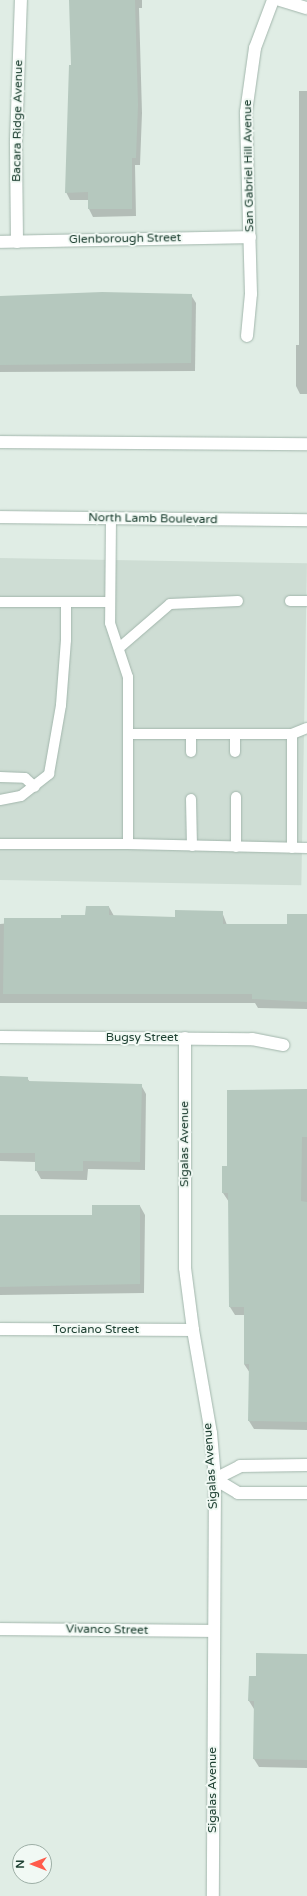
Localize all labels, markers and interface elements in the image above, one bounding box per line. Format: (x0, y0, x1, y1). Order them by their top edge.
street label: Bacara Ridge Avenue (10, 60, 26, 182)
street label: San Gabriel Hill Avenue (241, 100, 257, 232)
street label: Glenborough Street (69, 231, 181, 247)
street label: North Lamb Boulevard (88, 511, 218, 527)
street label: Bugsy Street (106, 1031, 178, 1045)
street label: Sigalas Avenue (178, 1101, 192, 1187)
street label: Torciano Street (53, 1323, 139, 1337)
street label: Sigalas Avenue (201, 1423, 221, 1509)
street label: Vivanco Street (66, 1622, 148, 1638)
street label: Sigalas Avenue (206, 1747, 220, 1833)
north arrow (12, 1844, 52, 1884)
text: N (14, 1860, 27, 1868)

